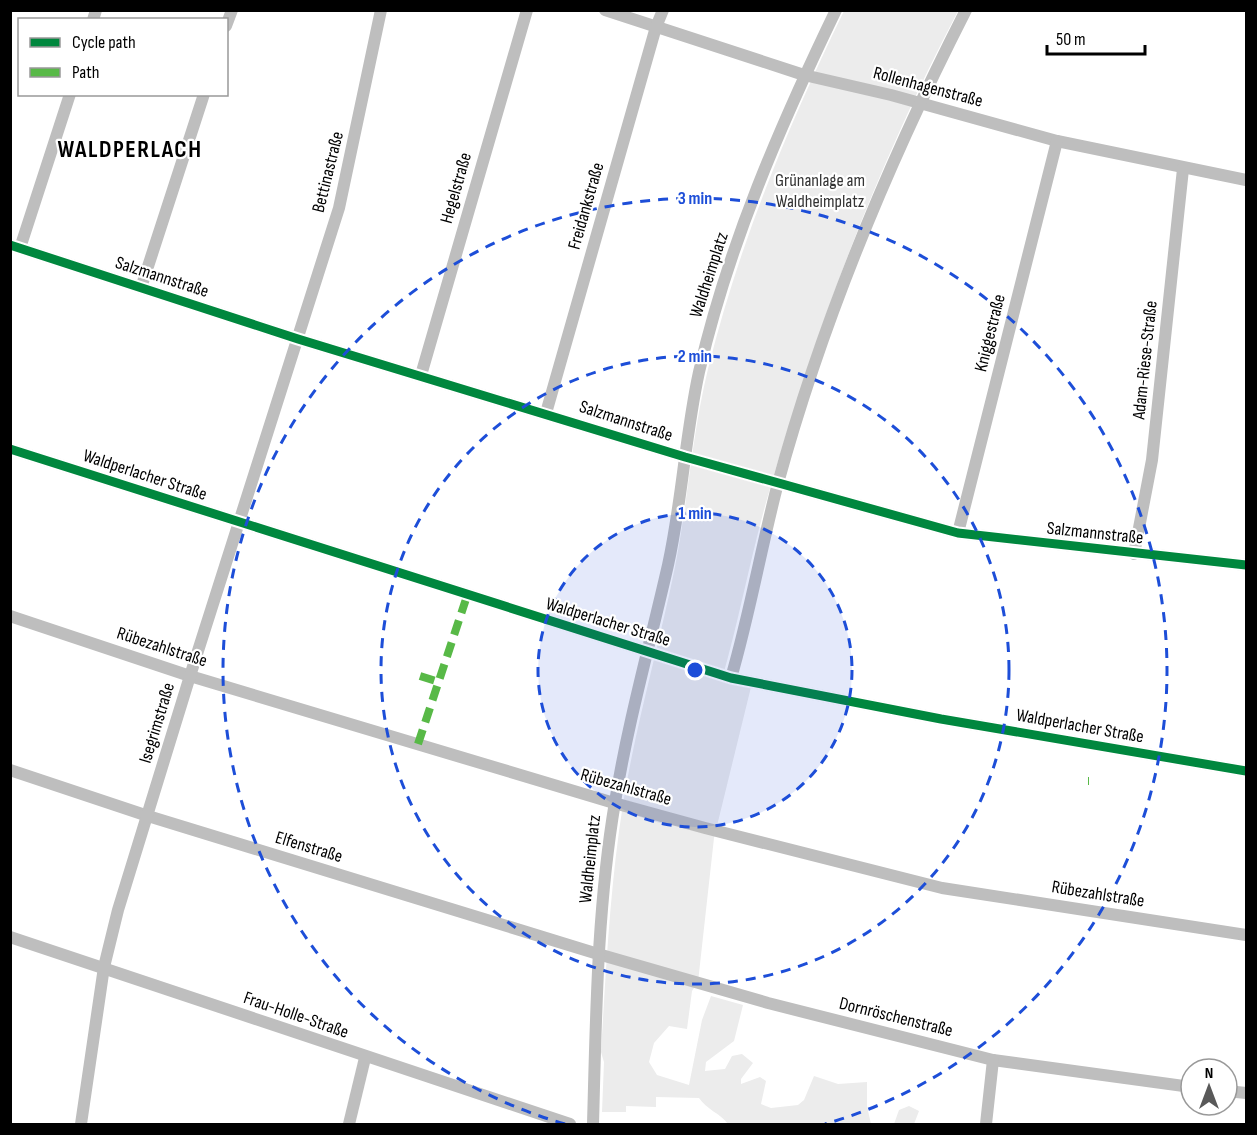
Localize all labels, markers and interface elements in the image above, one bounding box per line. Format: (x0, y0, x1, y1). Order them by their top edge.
legend (18, 18, 228, 96)
scale bar (1047, 18, 1144, 56)
text: 50 m (1056, 29, 1086, 50)
text: Cycle path (72, 32, 136, 53)
text: Path (72, 62, 100, 83)
street label: Rollenhagenstraße (871, 62, 985, 112)
street label: Bettinastraße (308, 129, 348, 215)
district label: WALDPERLACH (58, 135, 202, 164)
street label: Hegelstraße (436, 150, 476, 226)
street label: Freidankstraße (564, 160, 608, 252)
park label: Grünanlage am Waldheimplatz (775, 170, 865, 212)
text: 3 min (678, 188, 712, 209)
street label: Waldheimplatz (685, 229, 733, 320)
street label: Salzmannstraße (113, 252, 211, 302)
street label: Kniggestraße (970, 292, 1010, 374)
street label: Adam-Riese-Straße (1128, 300, 1162, 421)
text: 2 min (678, 346, 712, 367)
street label: Salzmannstraße (577, 396, 675, 446)
street label: Waldperlacher Straße (80, 445, 210, 505)
text: 1 min (678, 503, 712, 524)
street label: Salzmannstraße (1046, 517, 1144, 549)
street label: Waldperlacher Straße (543, 593, 673, 651)
street label: Rübezahlstraße (114, 623, 210, 671)
centre of rings (685, 660, 705, 680)
street label: Isegrimstraße (135, 680, 179, 766)
street label: Waldperlacher Straße (1015, 704, 1145, 748)
street label: Rübezahlstraße (578, 764, 674, 810)
street label: Waldheimplatz (575, 813, 605, 904)
street label: Elfenstraße (273, 827, 345, 867)
street label: Rübezahlstraße (1050, 876, 1146, 912)
street label: Frau-Holle-Straße (241, 987, 351, 1043)
street label: Dornröschenstraße (837, 993, 955, 1041)
north arrow (1179, 1057, 1239, 1117)
text: N (1205, 1064, 1213, 1083)

